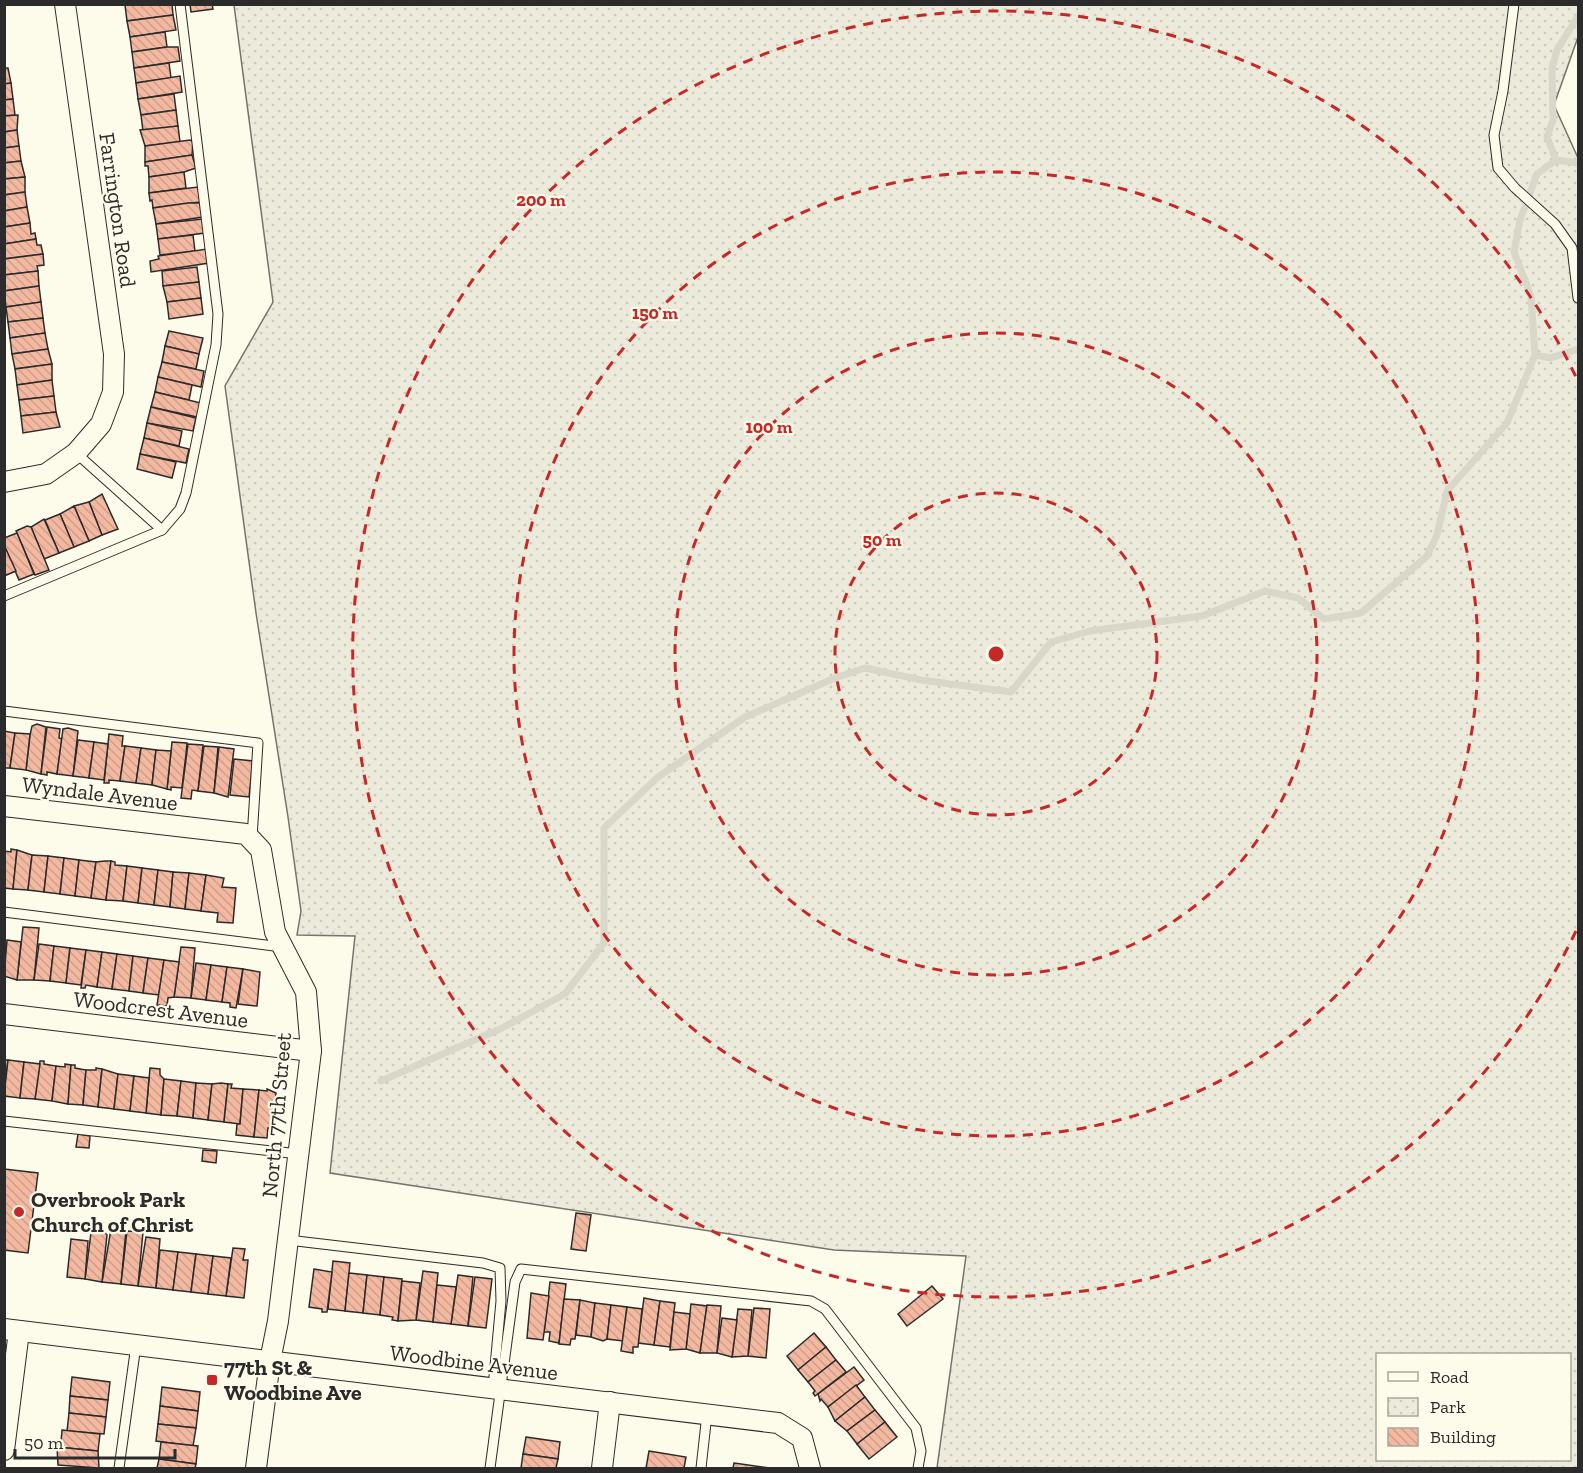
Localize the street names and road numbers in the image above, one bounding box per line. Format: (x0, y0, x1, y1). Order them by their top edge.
street label: Farrington Road (93, 131, 142, 289)
street label: Wyndale Avenue (21, 771, 179, 816)
street label: Woodcrest Avenue (72, 985, 250, 1034)
street label: North 77th Street (256, 1031, 297, 1199)
street label: Woodbine Avenue (388, 1339, 559, 1386)

